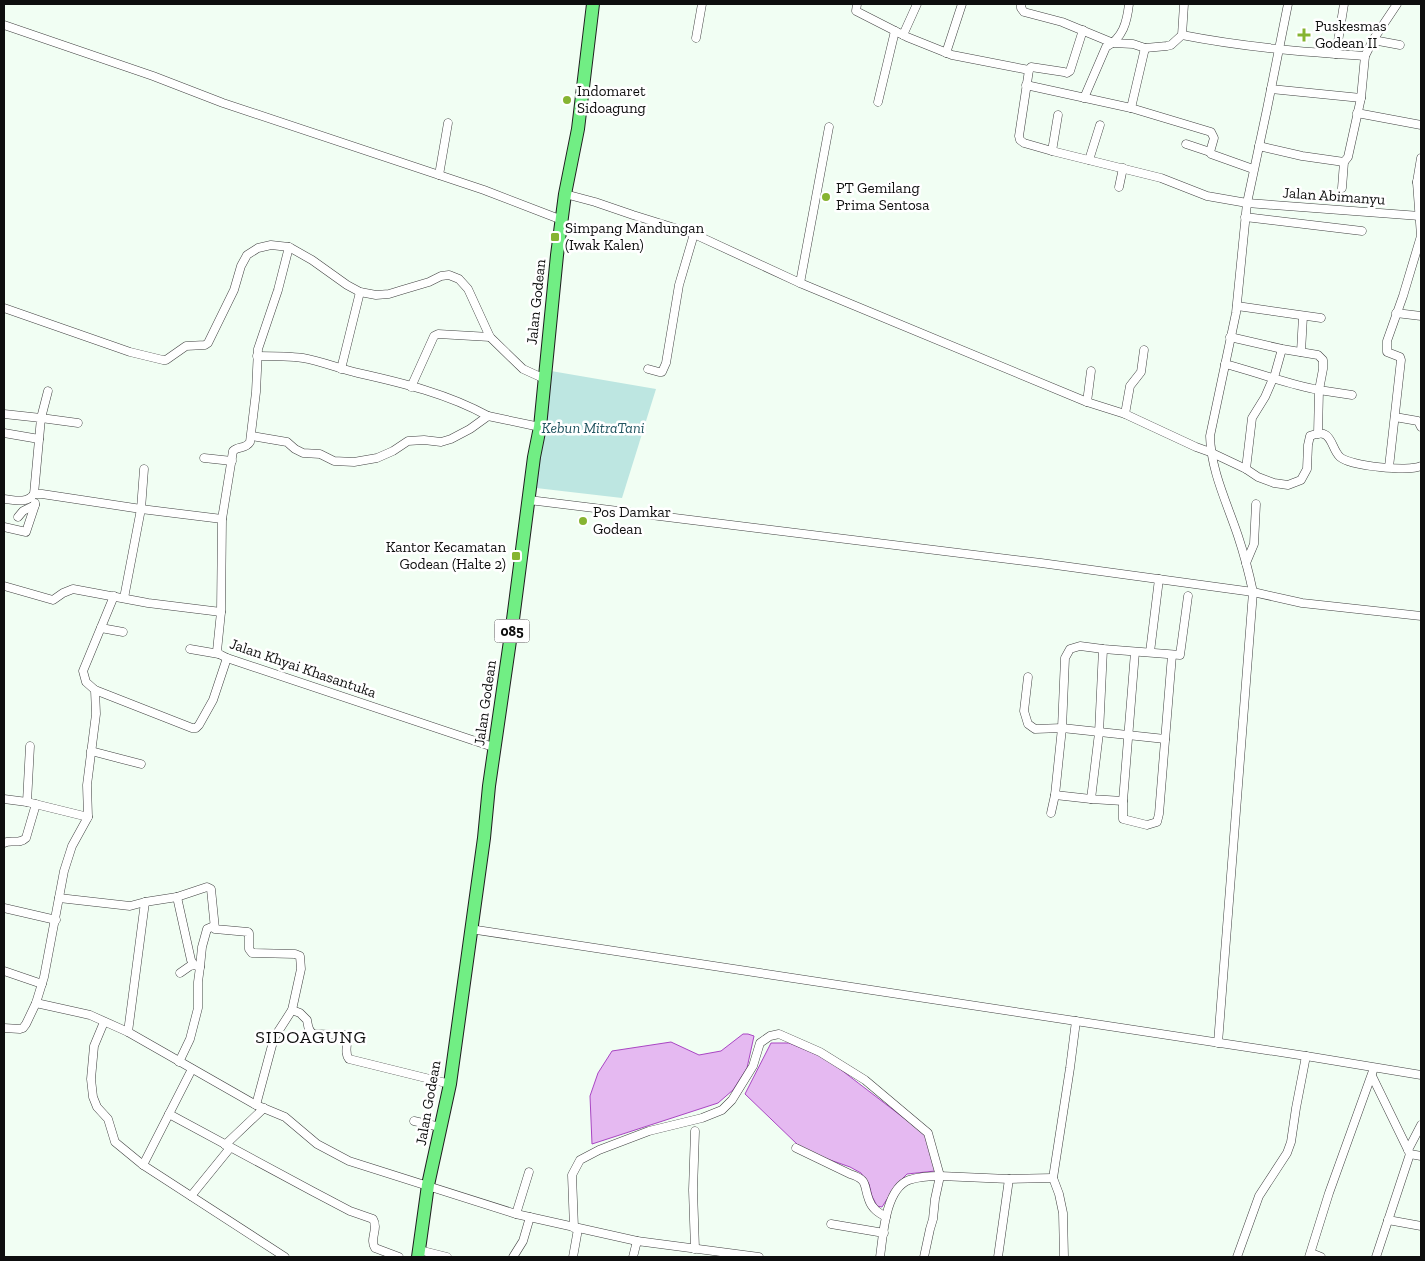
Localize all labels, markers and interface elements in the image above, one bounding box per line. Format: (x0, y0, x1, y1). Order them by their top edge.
place label: Puskesmas Godean II (1315, 17, 1387, 52)
marker: Puskesmas Godean II (1297, 28, 1311, 42)
place label: Indomaret Sidoagung (577, 82, 646, 117)
marker: Indomaret Sidoagung (561, 94, 573, 106)
place label: PT Gemilang Prima Sentosa (836, 179, 929, 214)
street label: Jalan Abimanyu (1282, 183, 1387, 209)
marker: PT Gemilang Prima Sentosa (820, 191, 832, 203)
place label: Simpang Mandungan (Iwak Kalen) (565, 219, 704, 254)
marker: Simpang Mandungan (Iwak Kalen) (549, 231, 561, 243)
street label: Jalan Godean (523, 258, 549, 346)
park label: Kebun MitraTani (541, 419, 645, 437)
place label: Pos Damkar Godean (593, 503, 671, 538)
marker: Pos Damkar Godean (577, 515, 589, 527)
place label: Kantor Kecamatan Godean (Halte 2) (386, 538, 506, 573)
marker: Kantor Kecamatan Godean (Halte 2) (510, 550, 522, 562)
road number: 085 (494, 620, 530, 642)
street label: Jalan Khyai Khasantuka (227, 634, 379, 702)
street label: Jalan Godean (470, 659, 500, 747)
district label: SIDOAGUNG (255, 1026, 367, 1048)
street label: Jalan Godean (412, 1059, 444, 1147)

